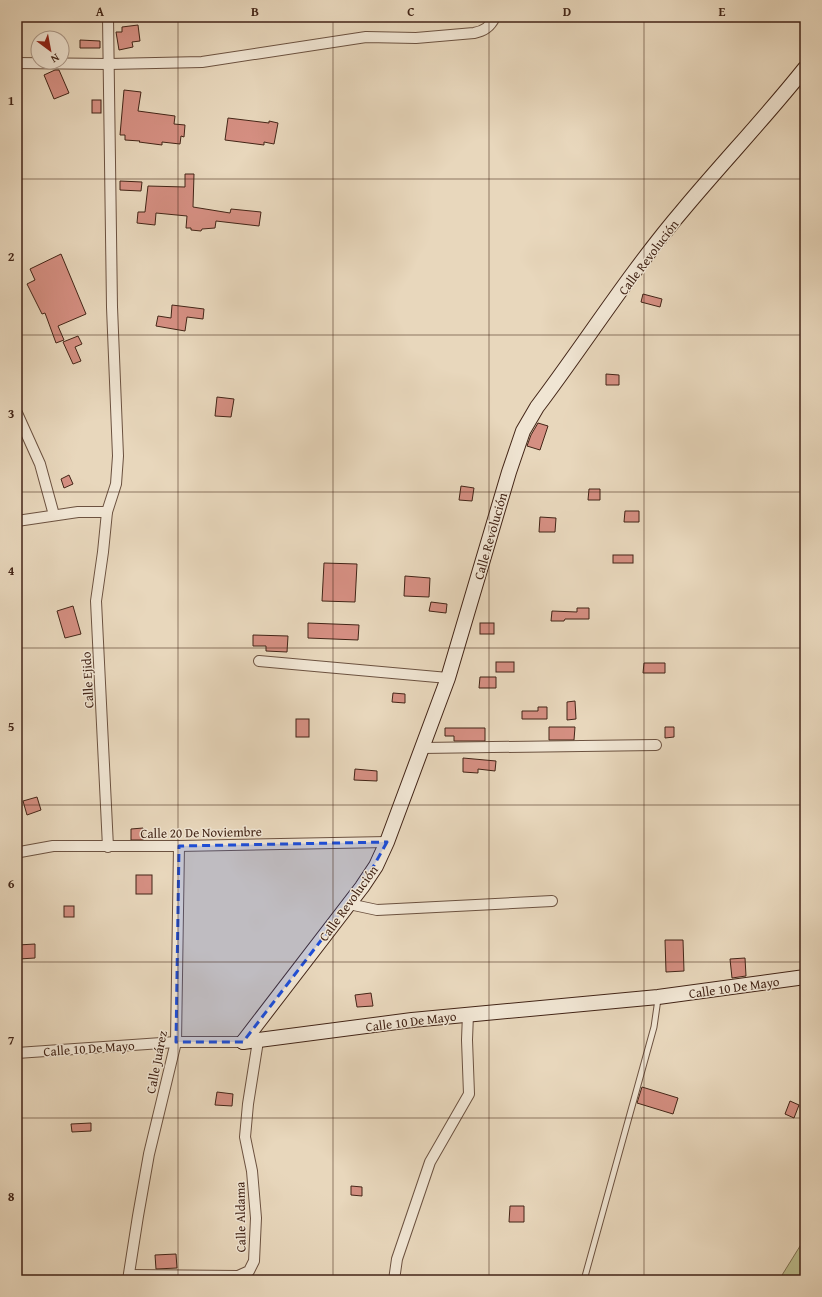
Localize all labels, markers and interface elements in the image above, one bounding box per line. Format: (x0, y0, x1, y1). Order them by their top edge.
text: A (96, 2, 105, 21)
text: B (251, 2, 259, 21)
text: C (407, 2, 415, 21)
text: D (563, 2, 571, 21)
text: E (719, 2, 726, 21)
north arrow (30, 30, 70, 70)
text: N (47, 50, 63, 68)
text: 1 (8, 91, 14, 110)
street label: Calle Revolución (614, 215, 683, 299)
text: 2 (8, 247, 15, 266)
text: 3 (8, 404, 14, 423)
street label: Calle Revolución (469, 490, 512, 582)
text: 4 (8, 561, 15, 580)
street label: Calle Ejido (77, 651, 98, 709)
text: 5 (8, 717, 15, 736)
street label: Calle 20 De Noviembre (140, 822, 262, 843)
street label: Calle Revolución (314, 861, 383, 945)
text: 6 (8, 874, 15, 893)
street label: Calle 10 De Mayo (688, 972, 781, 1003)
street label: Calle 10 De Mayo (365, 1006, 458, 1036)
street label: Calle Juárez (141, 1029, 172, 1095)
text: 7 (8, 1031, 15, 1050)
street label: Calle 10 De Mayo (43, 1036, 136, 1061)
street label: Calle Aldama (230, 1181, 251, 1253)
text: 8 (8, 1187, 15, 1206)

